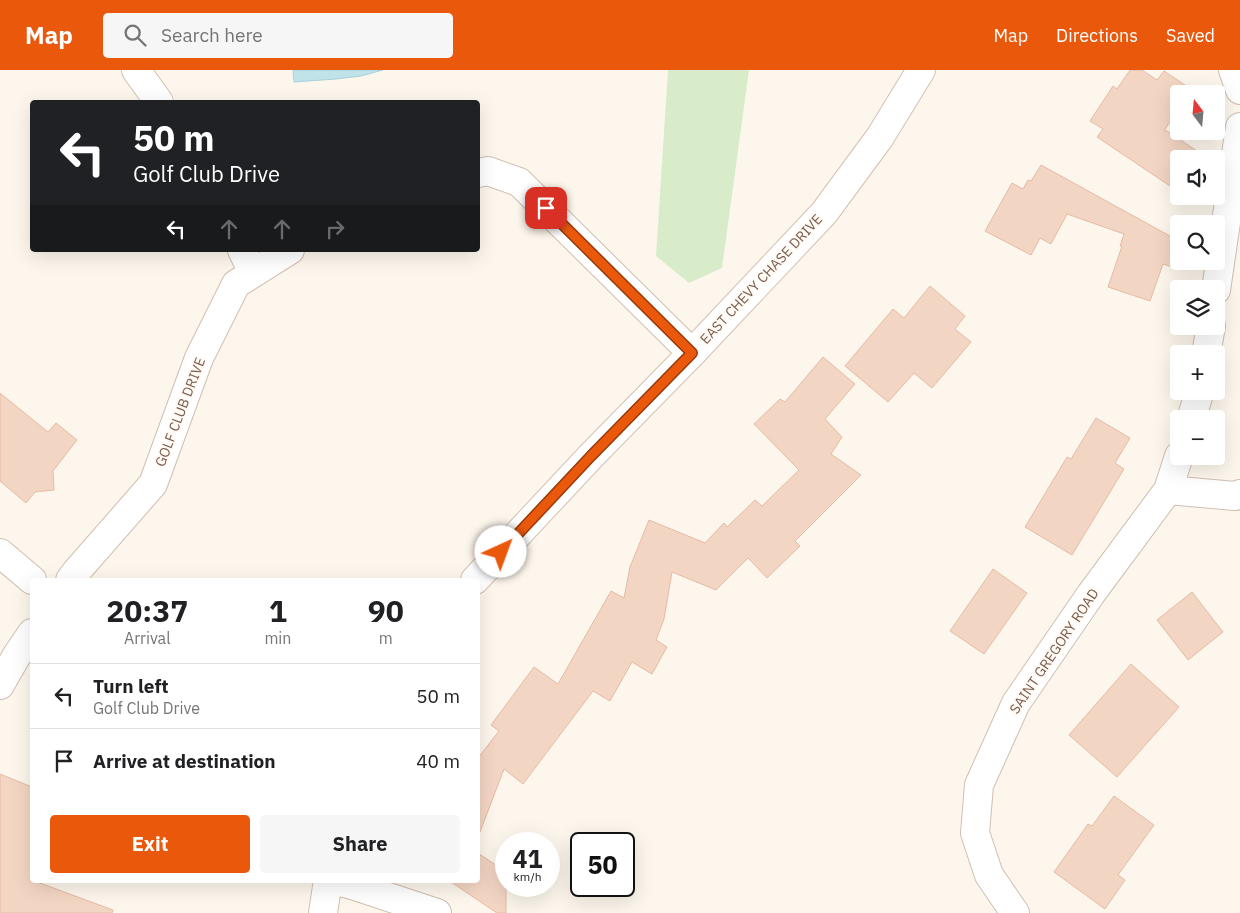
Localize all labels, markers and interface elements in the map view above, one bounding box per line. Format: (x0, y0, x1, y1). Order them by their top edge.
search box (103, 13, 453, 58)
text: Map (25, 19, 73, 51)
icon: search (121, 21, 149, 49)
text: Search here (161, 23, 263, 47)
text: Map (993, 24, 1028, 47)
text: Directions (1056, 24, 1138, 47)
text: Saved (1166, 24, 1215, 47)
north arrow (1170, 85, 1225, 140)
map controls (1170, 85, 1225, 465)
text: 50 m (133, 115, 215, 161)
icon: left (50, 120, 115, 185)
button: sound (1170, 150, 1225, 205)
text: Golf Club Drive (133, 159, 280, 188)
pin (525, 187, 567, 229)
icon: arrive (532, 194, 560, 222)
street label: EAST CHEVY CHASE DRIVE (696, 210, 826, 348)
icon: left (162, 215, 190, 243)
icon: ahead (215, 215, 243, 243)
icon: ahead (268, 215, 296, 243)
icon: right (321, 215, 349, 243)
button: search (1170, 215, 1225, 270)
button: layers (1170, 280, 1225, 335)
button: + (1170, 345, 1225, 400)
street label: GOLF CLUB DRIVE (151, 355, 209, 469)
button: − (1170, 410, 1225, 465)
position arrow (474, 525, 526, 577)
street label: SAINT GREGORY ROAD (1005, 585, 1103, 717)
text: 20:37 (106, 591, 188, 630)
text: 1 (269, 591, 287, 630)
text: 90 (368, 591, 404, 630)
text: Arrival (124, 628, 171, 648)
text: min (264, 628, 291, 648)
text: m (379, 628, 393, 648)
text: Turn left (93, 674, 169, 698)
icon: left (50, 682, 78, 710)
text: 50 m (416, 684, 460, 708)
text: Golf Club Drive (93, 698, 200, 718)
icon: arrive (50, 747, 78, 775)
text: Arrive at destination (93, 749, 276, 773)
text: 40 m (416, 749, 460, 773)
button: Exit (50, 815, 250, 873)
button: Share (260, 815, 460, 873)
speed limit sign: 50 (570, 832, 635, 897)
text: 41 (512, 842, 543, 875)
text: km/h (513, 869, 542, 884)

